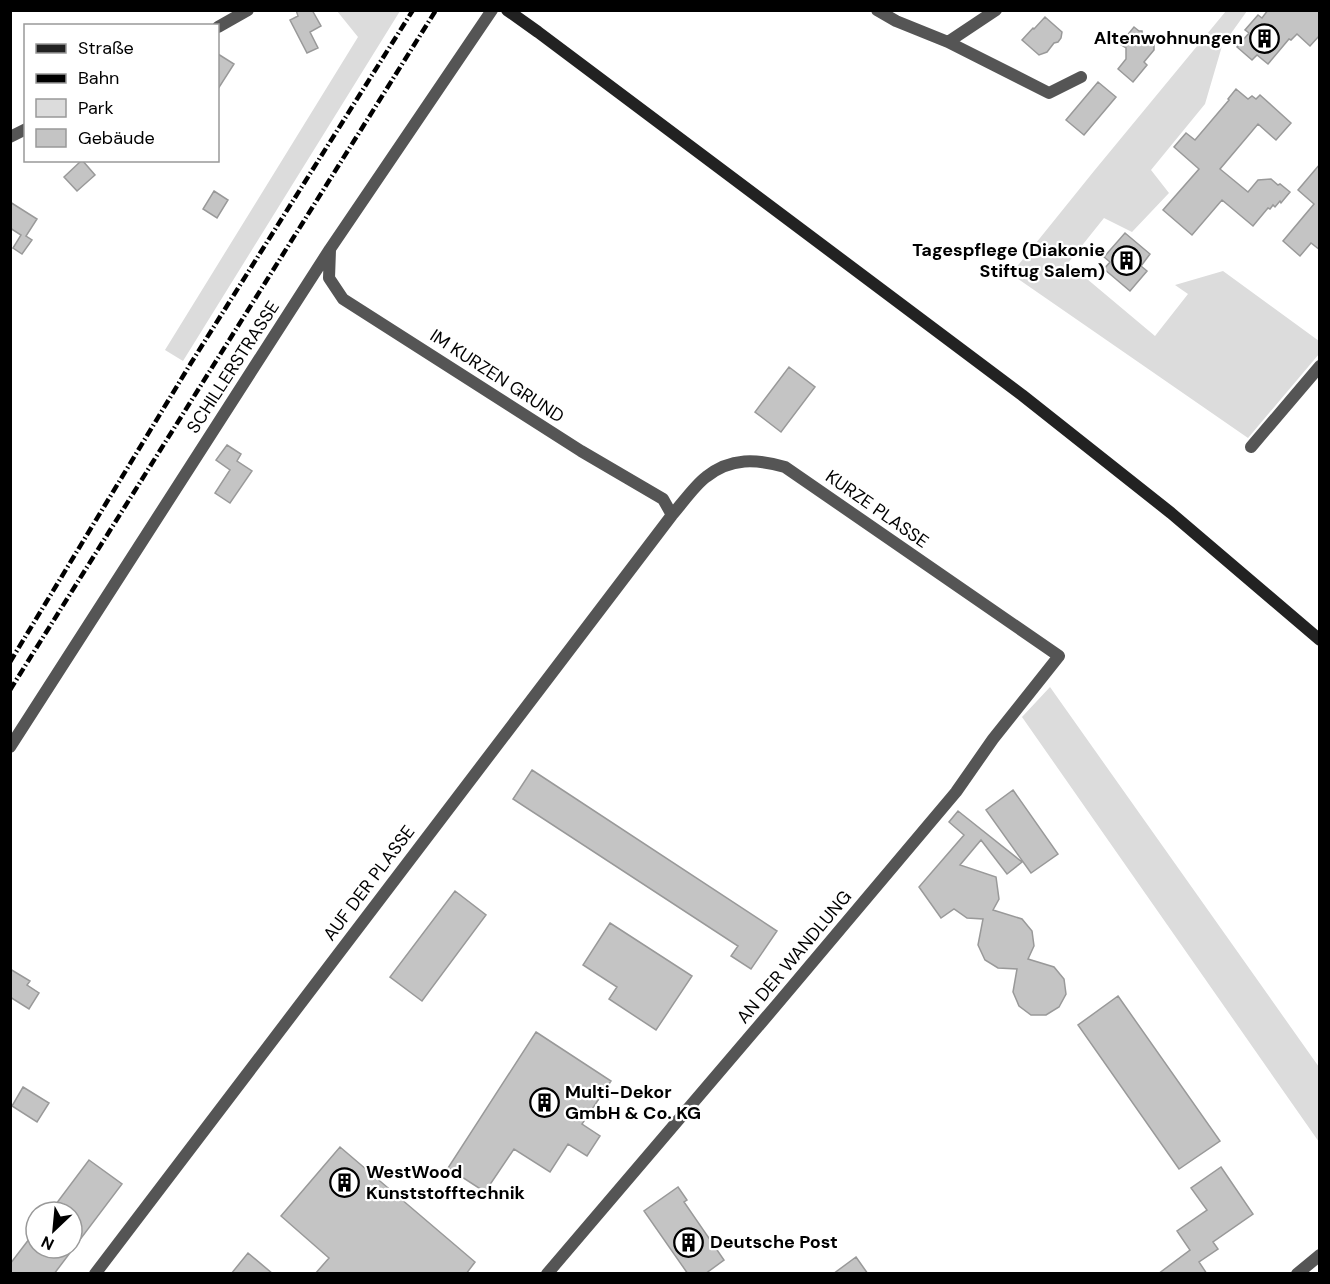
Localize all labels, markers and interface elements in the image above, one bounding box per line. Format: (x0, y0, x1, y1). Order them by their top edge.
building icon: Altenwohnungen (1248, 22, 1280, 54)
legend (24, 24, 219, 162)
place label: Altenwohnungen (1094, 26, 1243, 50)
text: Straße (78, 36, 134, 60)
text: Bahn (78, 66, 119, 90)
text: Park (78, 96, 114, 120)
text: Gebäude (78, 126, 155, 150)
place label: Tagespflege (Diakonie Stiftug Salem) (912, 238, 1105, 283)
building icon: Tagespflege (Diakonie Stiftug Salem) (1110, 244, 1142, 276)
street label: SCHILLERSTRASSE (181, 296, 285, 438)
street label: IM KURZEN GRUND (425, 324, 569, 428)
street label: KURZE PLASSE (821, 465, 933, 553)
street label: AUF DER PLASSE (318, 820, 420, 946)
street label: AN DER WANDLUNG (731, 885, 857, 1029)
place label: Multi-Dekor GmbH & Co. KG (565, 1080, 701, 1125)
building icon: Multi-Dekor GmbH & Co. KG (528, 1086, 560, 1118)
place label: WestWood Kunststofftechnik (366, 1160, 526, 1205)
building icon: WestWood Kunststofftechnik (329, 1166, 361, 1198)
north arrow (24, 1200, 84, 1260)
building icon: Deutsche Post (673, 1226, 705, 1258)
place label: Deutsche Post (710, 1230, 838, 1254)
text: N (38, 1231, 57, 1255)

